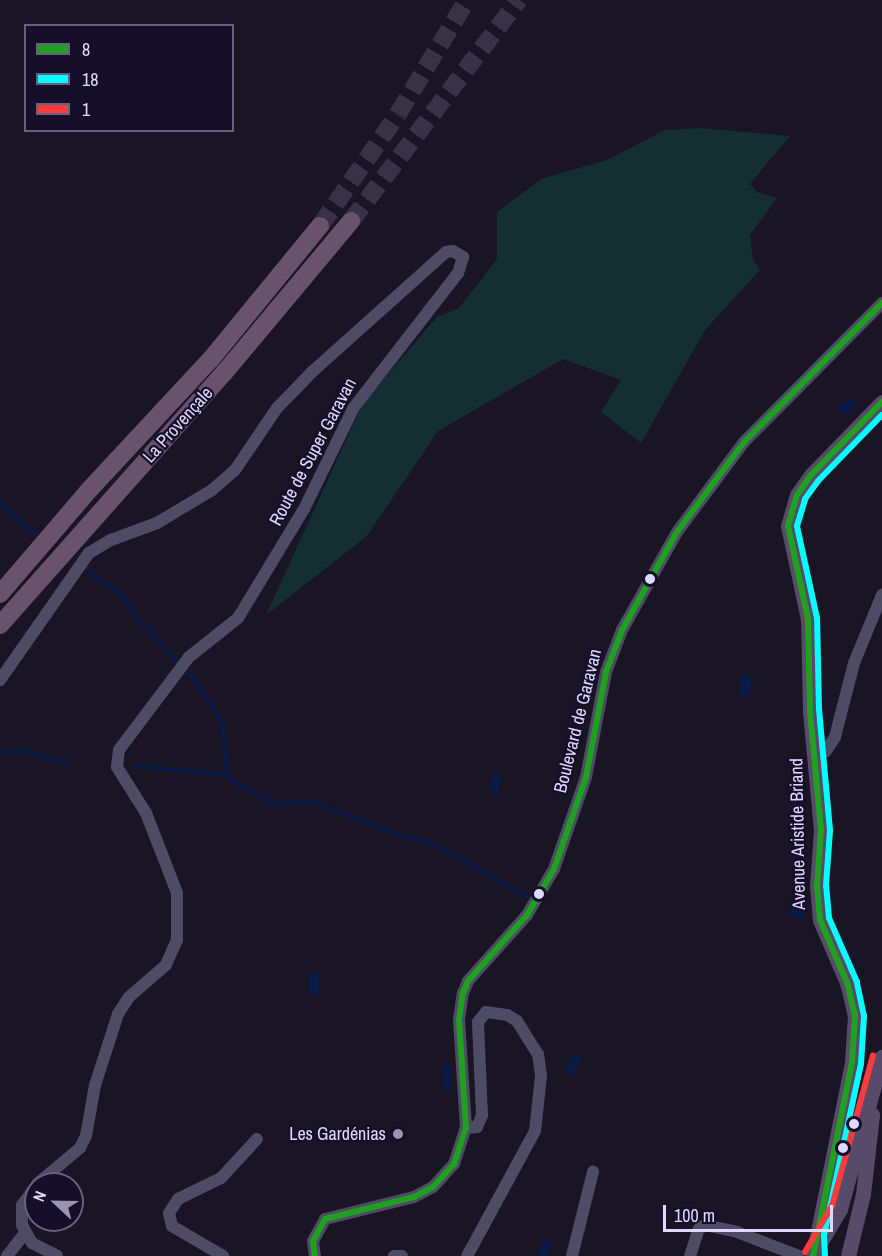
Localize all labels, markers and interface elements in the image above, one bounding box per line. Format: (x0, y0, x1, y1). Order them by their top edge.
legend (24, 24, 234, 132)
text: 8 (82, 37, 90, 62)
text: 18 (82, 67, 98, 92)
text: 1 (82, 97, 90, 122)
street label: Route de Super Garavan (265, 374, 361, 530)
street label: La Provençale (138, 383, 218, 467)
unlabelled marker (644, 573, 656, 585)
street label: Boulevard de Garavan (550, 647, 606, 795)
street label: Avenue Aristide Briand (786, 758, 810, 910)
unlabelled marker (533, 888, 545, 900)
unlabelled marker (848, 1118, 860, 1130)
place label: Les Gardénias (289, 1123, 386, 1145)
marker: Les Gardénias (391, 1127, 405, 1141)
unlabelled marker (837, 1142, 849, 1154)
north arrow (24, 1172, 84, 1232)
text: N (27, 1187, 51, 1205)
scale bar (666, 1193, 836, 1231)
text: 100 m (674, 1203, 715, 1228)

